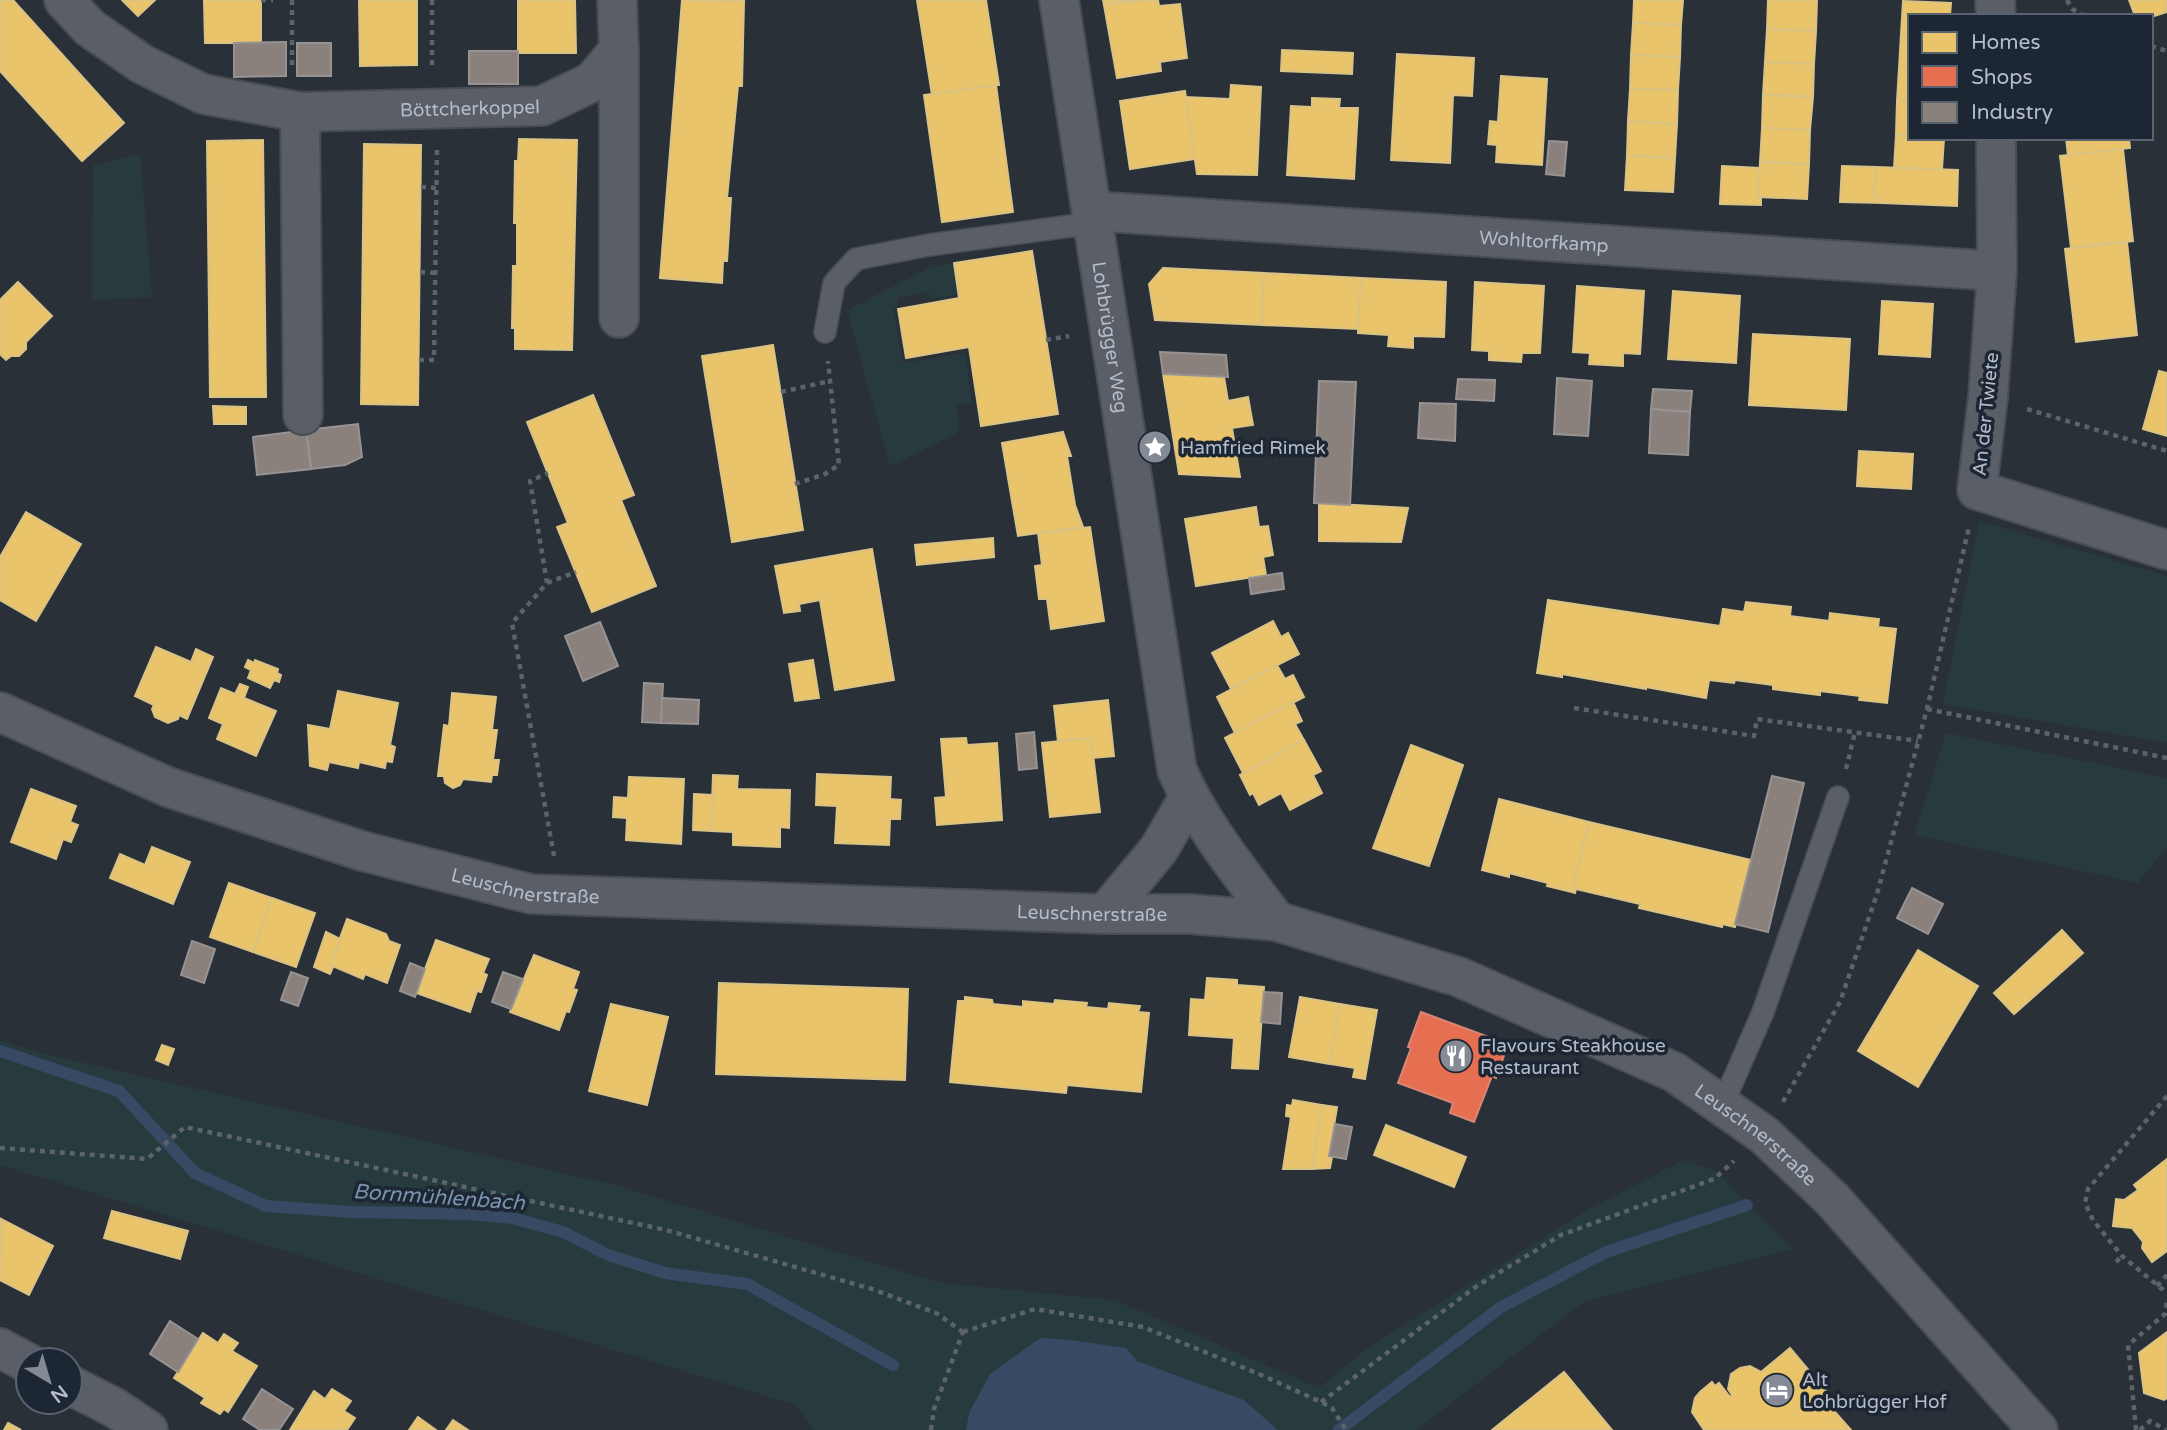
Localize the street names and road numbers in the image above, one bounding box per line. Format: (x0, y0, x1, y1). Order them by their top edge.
street label: Böttcherkoppel (400, 96, 540, 122)
street label: Wohltorfkamp (1478, 227, 1609, 257)
street label: Lohbrügger Weg (1087, 260, 1132, 415)
street label: An der Twiete (1969, 351, 2003, 477)
street label: Leuschnerstraße (449, 864, 600, 908)
street label: Leuschnerstraße (1016, 901, 1167, 926)
street label: Leuschnerstraße (1690, 1080, 1821, 1191)

